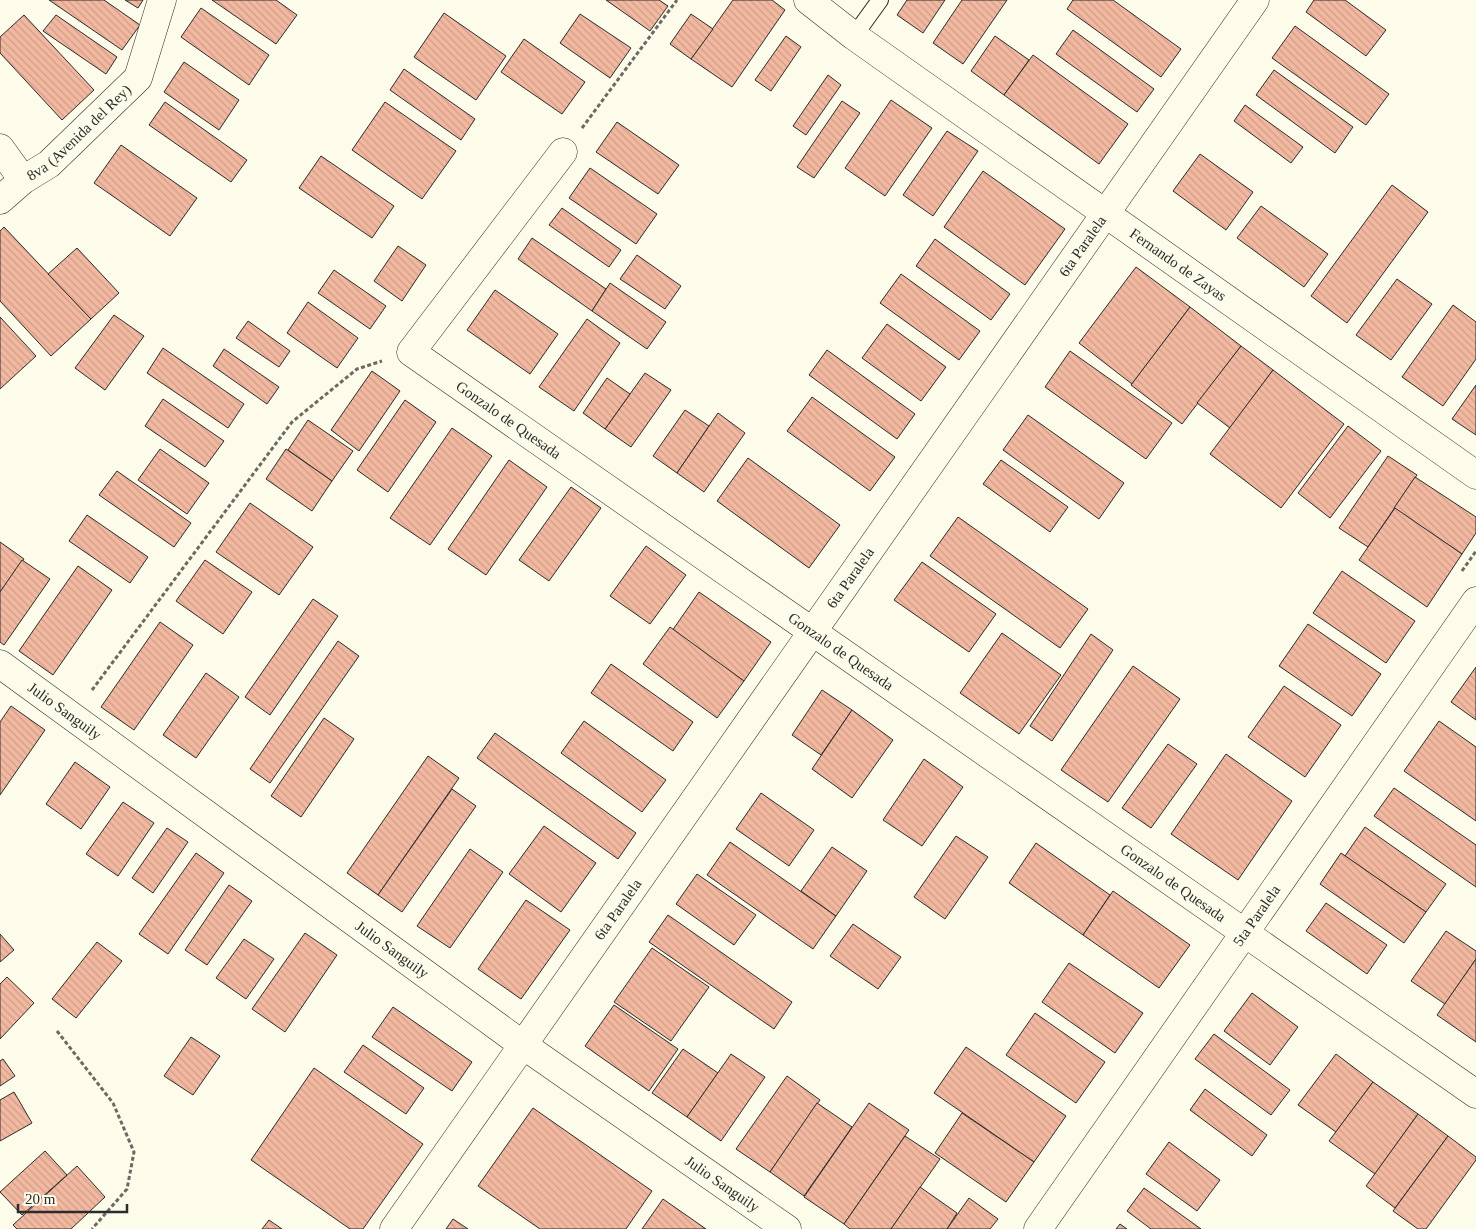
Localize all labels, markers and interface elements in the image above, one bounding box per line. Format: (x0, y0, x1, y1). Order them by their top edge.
street label: 8va (Avenida del Rey) (24, 81, 135, 184)
street label: 6ta Paralela (1056, 212, 1109, 280)
street label: Fernando de Zayas (1127, 225, 1229, 304)
street label: Gonzalo de Quesada (453, 378, 564, 462)
street label: 6ta Paralela (823, 544, 877, 611)
street label: Gonzalo de Quesada (785, 609, 897, 694)
street label: Julio Sanguily (25, 679, 105, 743)
street label: Gonzalo de Quesada (1118, 841, 1229, 925)
street label: 6ta Paralela (591, 876, 645, 943)
street label: 5ta Paralela (1230, 882, 1283, 949)
street label: Julio Sanguily (352, 918, 432, 982)
street label: Julio Sanguily (682, 1153, 763, 1215)
scale bar (18, 1182, 126, 1214)
text: 20 m (25, 1191, 56, 1207)

